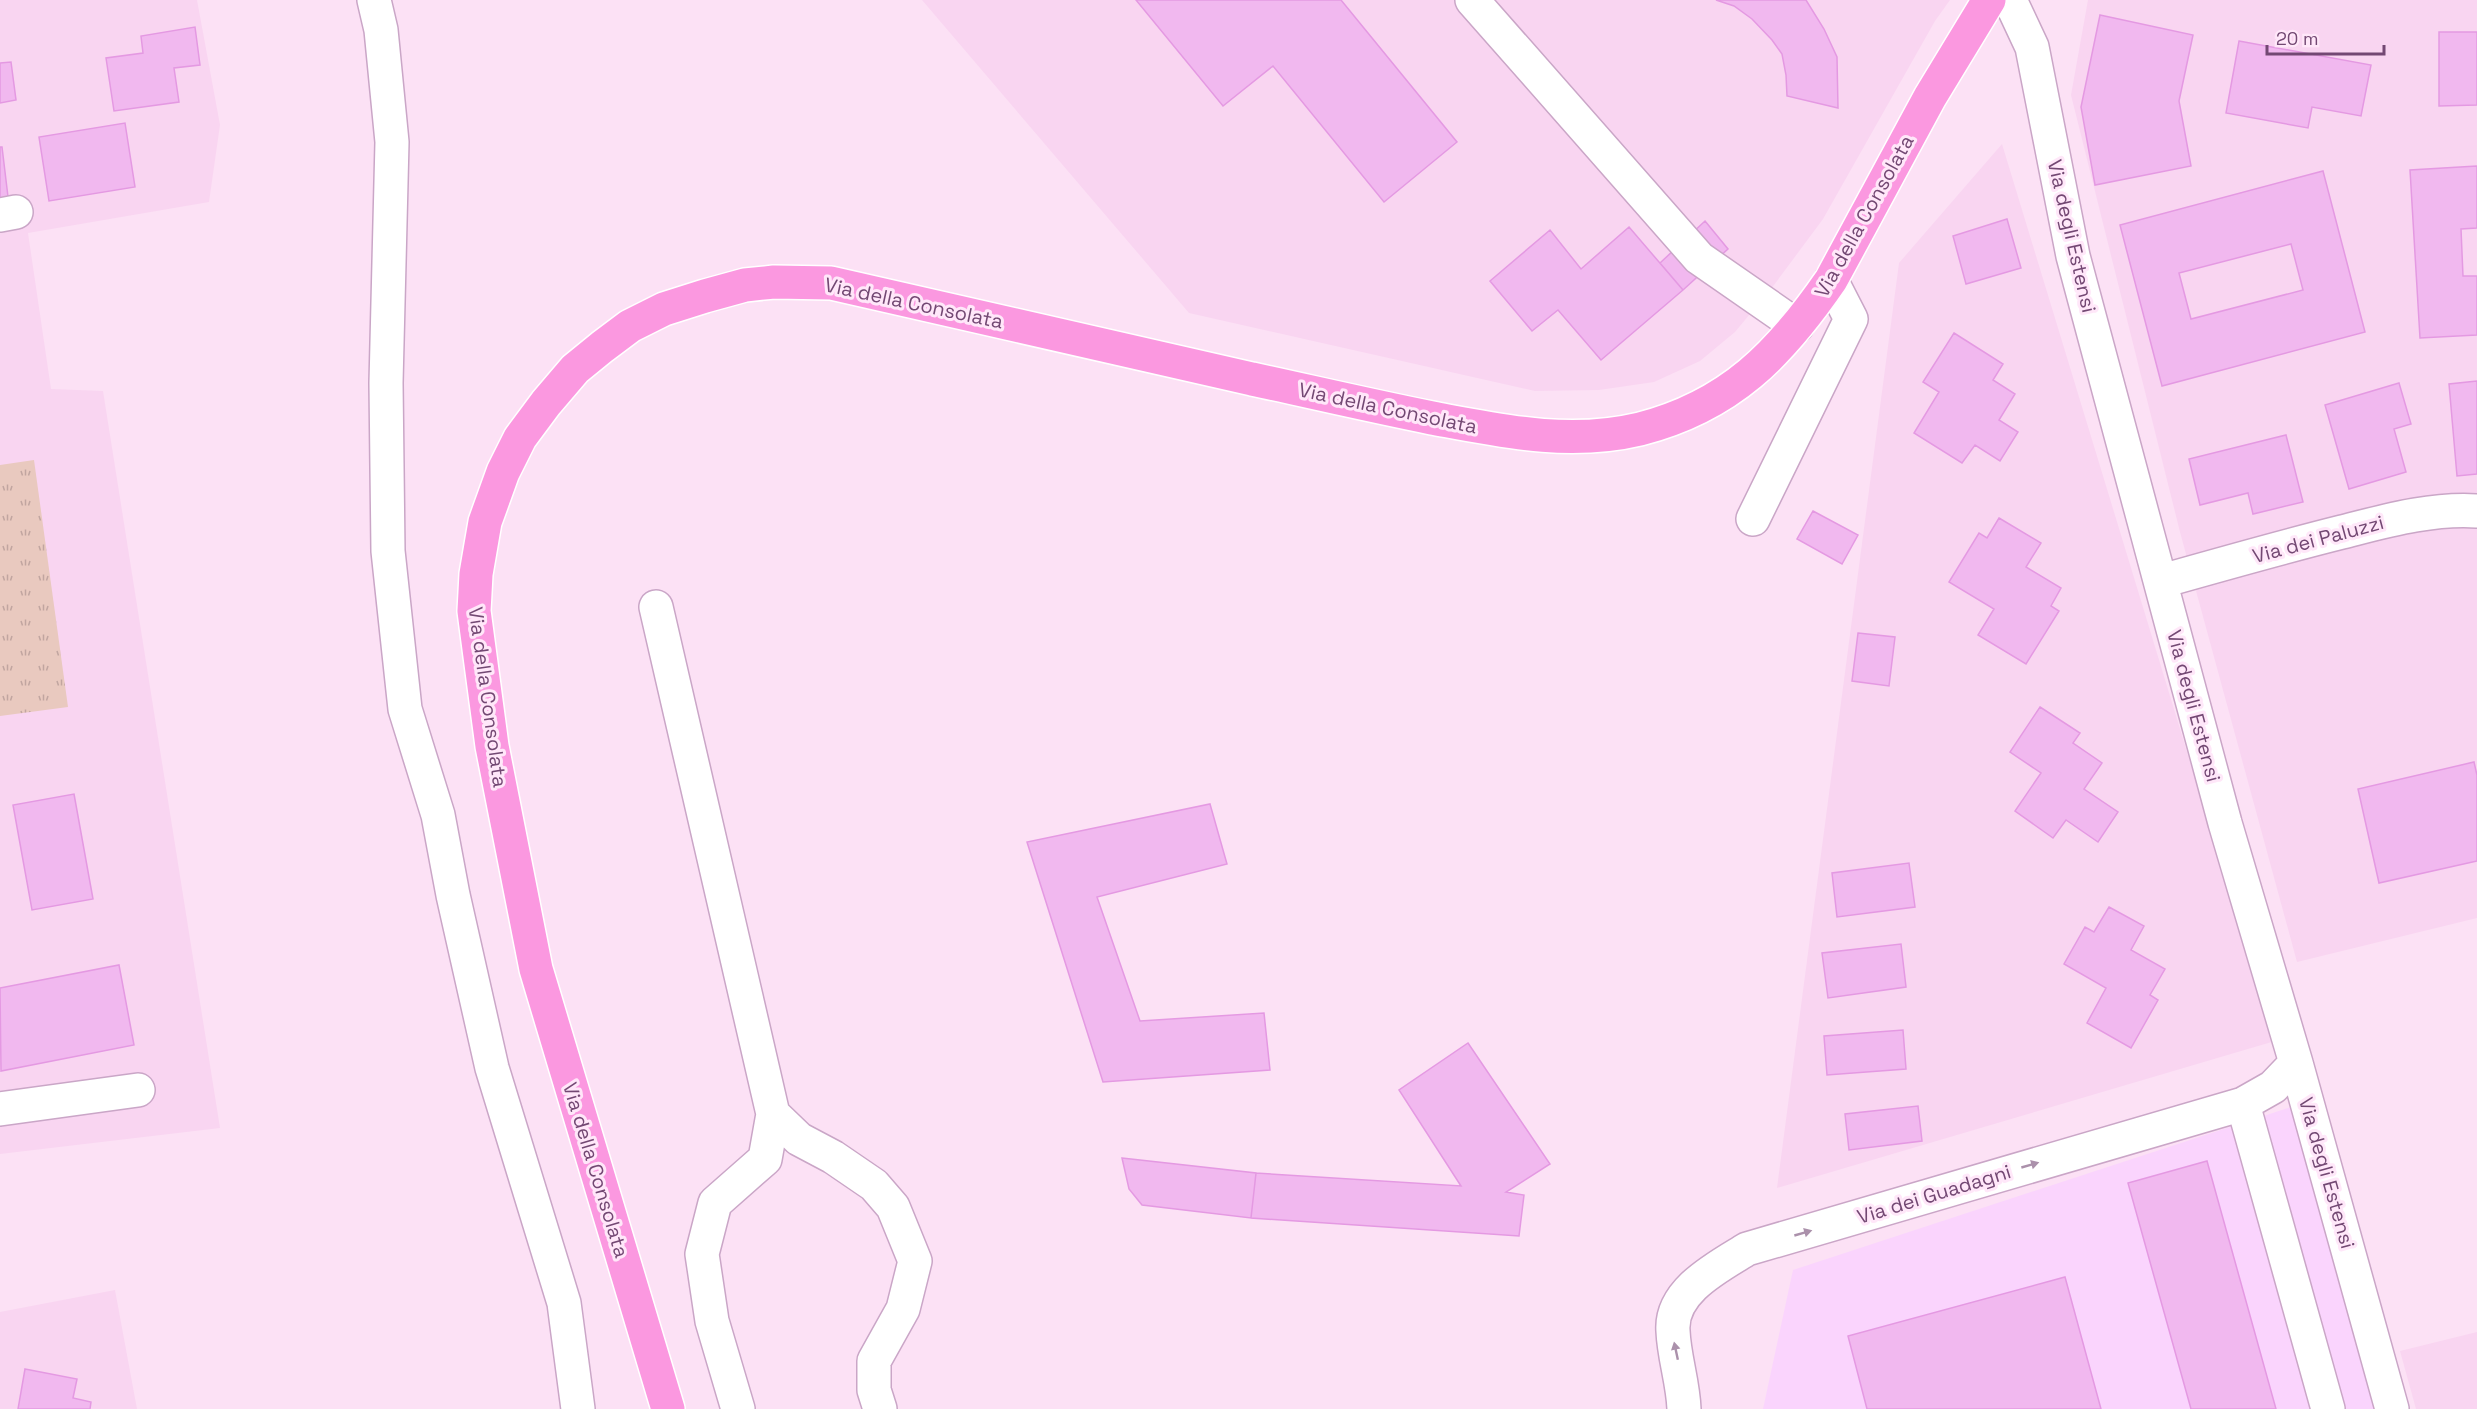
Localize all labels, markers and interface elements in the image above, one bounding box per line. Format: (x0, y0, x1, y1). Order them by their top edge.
scale bar (2267, 18, 2384, 56)
text: 20 m (2276, 27, 2319, 50)
street label: Via della Consolata (1809, 130, 1919, 302)
street label: Via degli Estensi (2042, 157, 2102, 315)
street label: Via della Consolata (822, 271, 1006, 335)
street label: Via della Consolata (1296, 376, 1480, 440)
street label: Via dei Paluzzi (2250, 509, 2386, 569)
street label: Via della Consolata (462, 605, 514, 789)
street label: Via degli Estensi (2161, 627, 2227, 785)
street label: Via della Consolata (557, 1079, 635, 1261)
street label: Via degli Estensi (2293, 1094, 2361, 1252)
street label: Via dei Guadagni (1854, 1158, 2014, 1230)
one-way arrow (2021, 1160, 2039, 1169)
one-way arrow (1794, 1228, 1812, 1237)
one-way arrow (1671, 1341, 1680, 1360)

